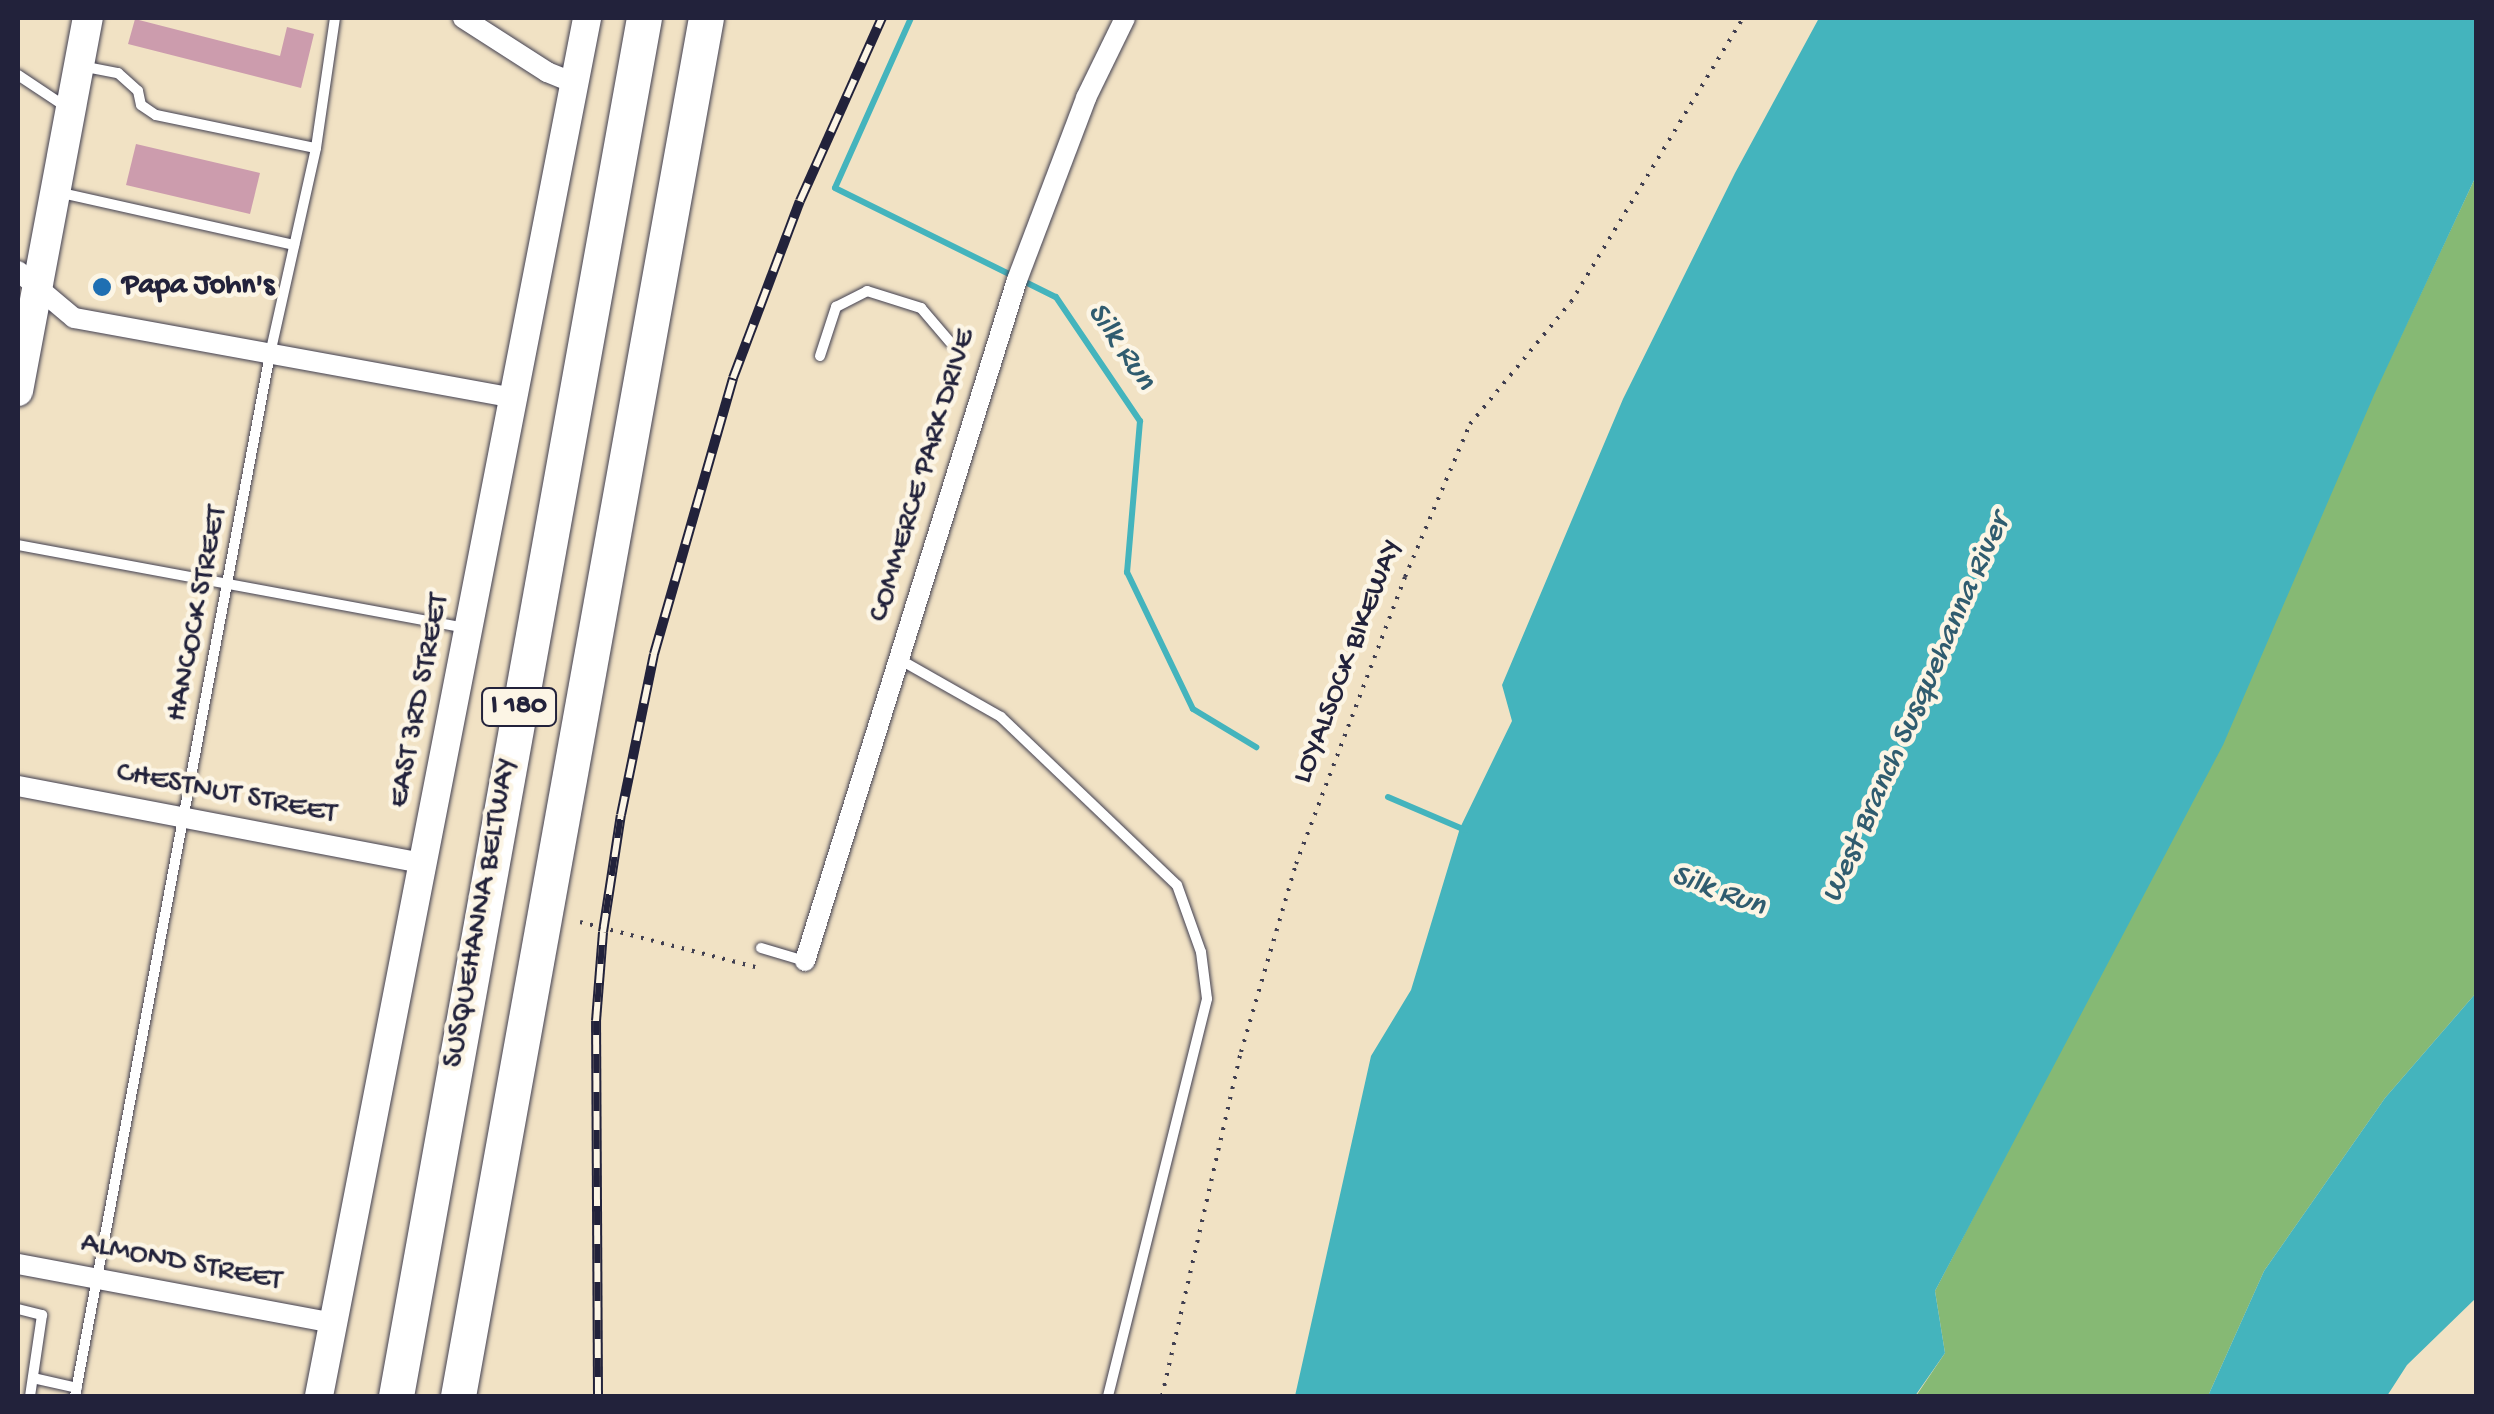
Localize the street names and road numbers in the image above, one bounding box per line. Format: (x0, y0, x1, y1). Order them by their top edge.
street label: COMMERCE PARK DRIVE (862, 325, 986, 627)
street label: HANCOCK STREET (160, 503, 238, 725)
street label: LOYALSOCK BIKEWAY (1286, 535, 1412, 789)
street label: EAST 3RD STREET (383, 591, 459, 811)
road number: I 180 (479, 684, 559, 730)
street label: SUSQUEHANNA BELTWAY (437, 755, 527, 1071)
street label: CHESTNUT STREET (113, 756, 339, 834)
street label: ALMOND STREET (77, 1227, 285, 1301)

